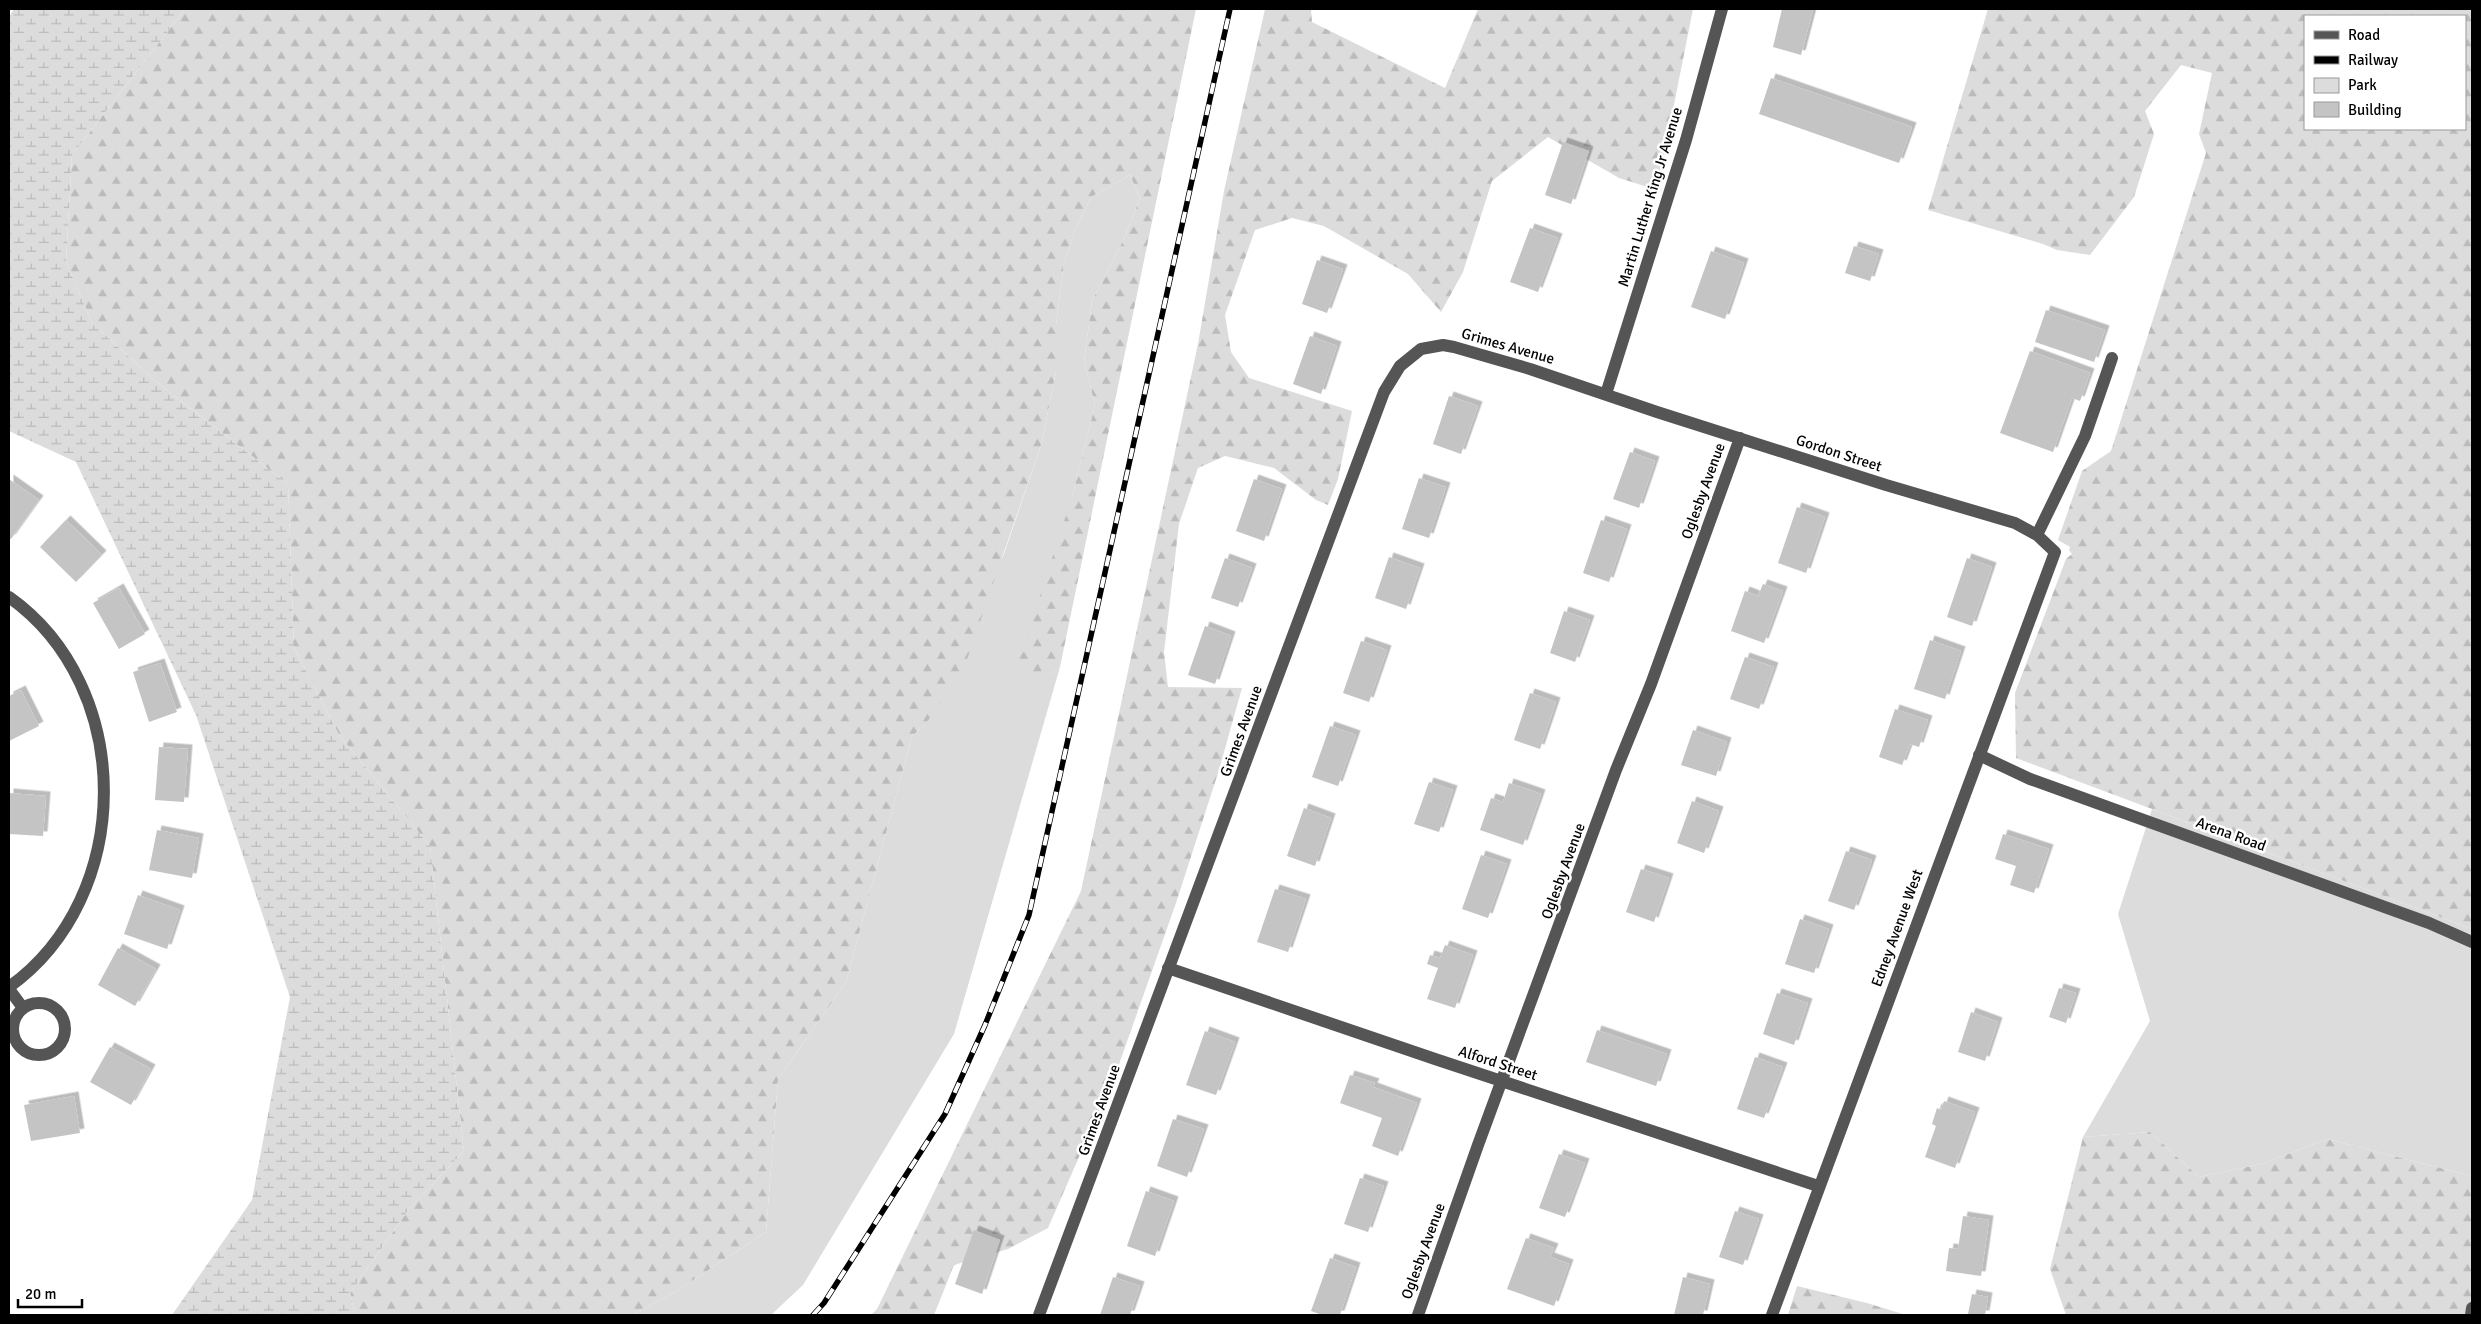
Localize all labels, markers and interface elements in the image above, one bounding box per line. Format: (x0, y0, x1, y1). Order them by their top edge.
legend (2304, 15, 2466, 130)
text: Road (2348, 26, 2380, 44)
text: Railway (2348, 51, 2398, 69)
text: Park (2348, 76, 2377, 94)
text: Building (2348, 101, 2402, 119)
street label: Martin Luther King Jr Avenue (1614, 105, 1686, 289)
street label: Grimes Avenue (1460, 324, 1556, 368)
street label: Gordon Street (1794, 431, 1884, 475)
street label: Oglesby Avenue (1677, 440, 1729, 542)
street label: Grimes Avenue (1216, 683, 1266, 779)
street label: Arena Road (2194, 813, 2268, 855)
street label: Oglesby Avenue (1537, 820, 1589, 922)
street label: Edney Avenue West (1867, 867, 1927, 989)
street label: Alford Street (1456, 1042, 1540, 1084)
street label: Grimes Avenue (1074, 1062, 1124, 1158)
street label: Oglesby Avenue (1397, 1200, 1449, 1302)
scale bar (18, 1276, 81, 1308)
text: 20 m (25, 1285, 56, 1303)

